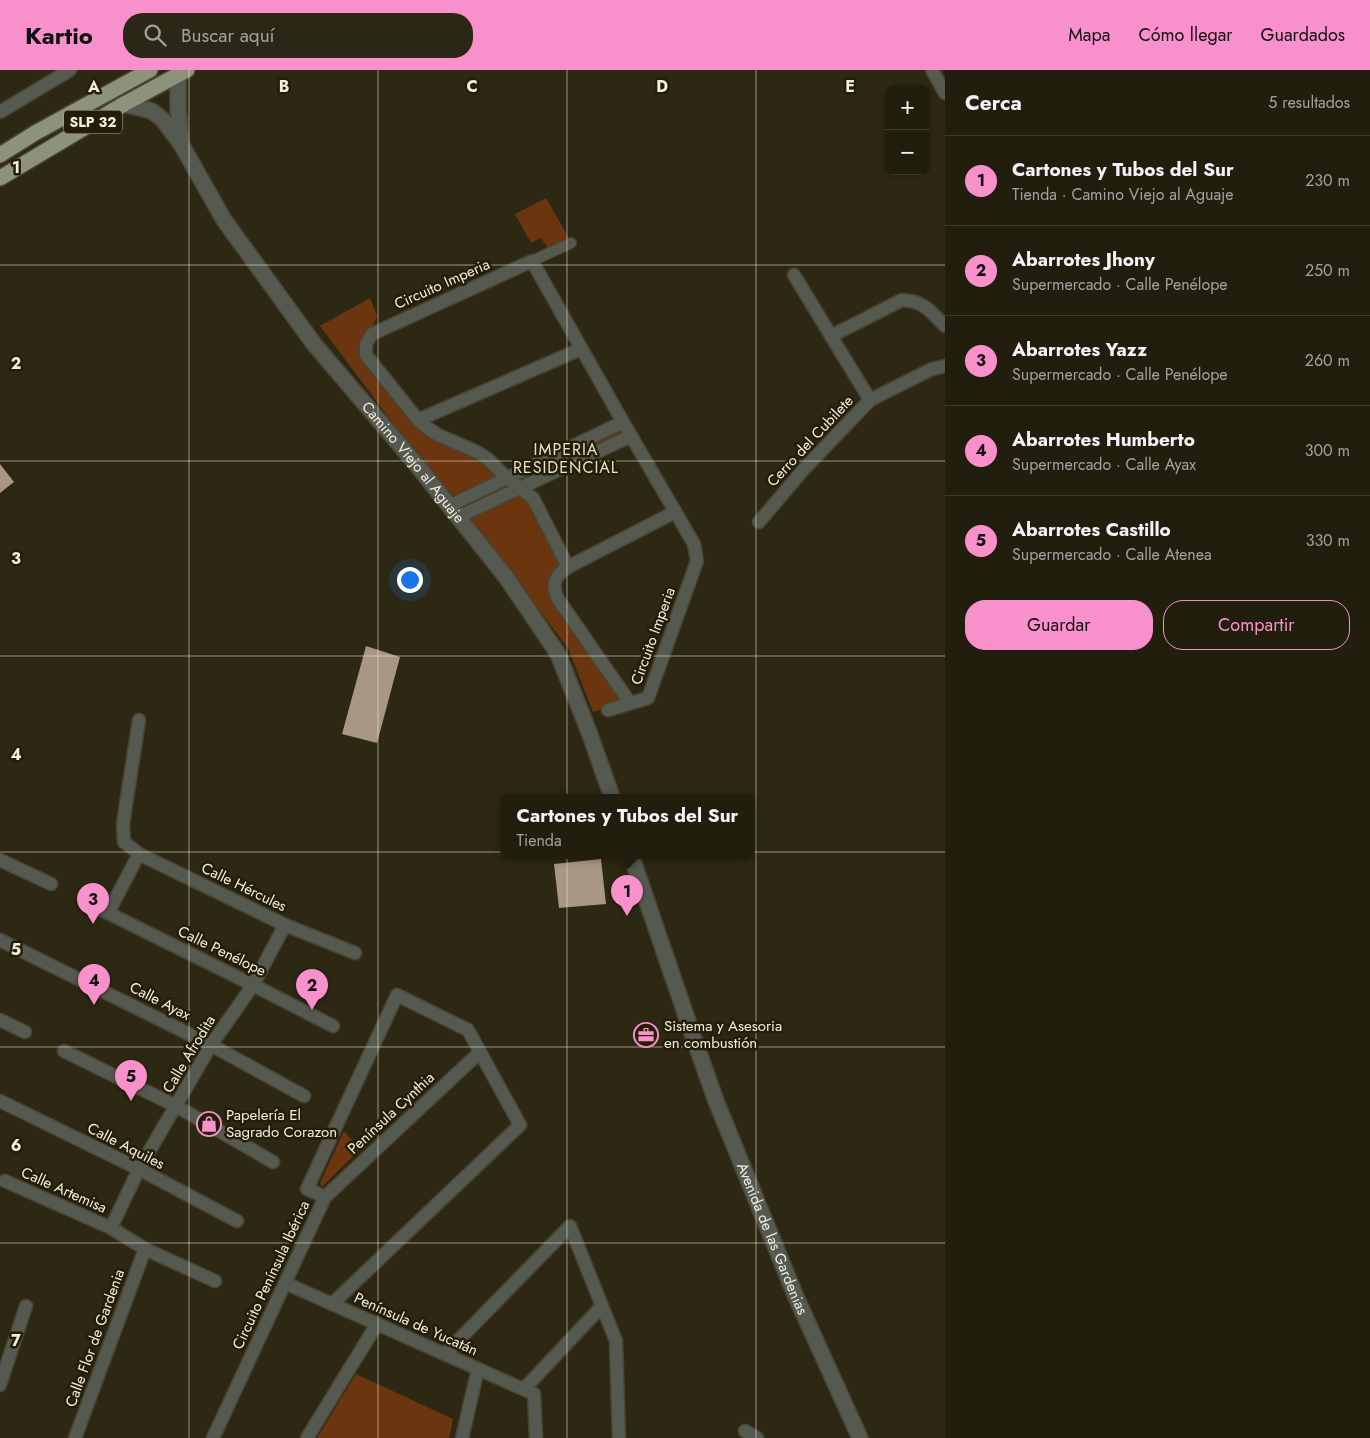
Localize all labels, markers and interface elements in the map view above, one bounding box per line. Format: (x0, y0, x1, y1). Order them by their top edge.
search box (123, 13, 473, 58)
text: Kartio (25, 18, 93, 53)
icon: search (141, 21, 169, 49)
text: Buscar aquí (181, 22, 275, 49)
text: Mapa (1068, 22, 1110, 48)
text: Cómo llegar (1138, 22, 1233, 48)
text: Guardados (1261, 22, 1345, 48)
text: A (87, 75, 100, 98)
text: B (279, 75, 289, 98)
text: C (466, 75, 478, 98)
text: D (656, 75, 668, 98)
text: E (845, 75, 855, 98)
map controls (885, 85, 930, 175)
button: + (885, 85, 930, 130)
text: Cerca (965, 88, 1022, 118)
text: 5 resultados (1268, 91, 1350, 114)
road number: SLP 32 (64, 111, 122, 134)
button: − (885, 130, 930, 175)
text: 1 (12, 156, 20, 179)
text: Cartones y Tubos del Sur (1012, 156, 1234, 183)
text: 1 (977, 169, 985, 192)
text: 230 m (1305, 169, 1350, 192)
text: Tienda · Camino Viejo al Aguaje (1012, 183, 1233, 206)
text: Abarrotes Jhony (1012, 246, 1155, 273)
street label: Circuito Imperia (391, 253, 493, 315)
text: 2 (976, 259, 986, 282)
text: 250 m (1305, 259, 1350, 282)
text: Supermercado · Calle Penélope (1012, 273, 1228, 296)
text: Abarrotes Yazz (1012, 336, 1147, 363)
text: 3 (976, 349, 986, 372)
text: 260 m (1305, 349, 1350, 372)
text: 2 (11, 352, 21, 375)
text: Supermercado · Calle Penélope (1012, 363, 1228, 386)
street label: Cerro del Cubilete (762, 390, 858, 492)
street label: Camino Viejo al Aguaje (356, 397, 470, 528)
text: Abarrotes Humberto (1012, 426, 1195, 453)
district label: IMPERIA RESIDENCIAL (513, 438, 619, 479)
text: 4 (975, 439, 987, 462)
text: 300 m (1305, 439, 1350, 462)
text: Supermercado · Calle Ayax (1012, 453, 1196, 476)
text: Abarrotes Castillo (1012, 516, 1171, 543)
text: 5 (976, 529, 986, 552)
text: 330 m (1306, 529, 1350, 552)
text: Supermercado · Calle Atenea (1012, 543, 1212, 566)
text: 3 (11, 547, 21, 570)
your location (397, 567, 423, 593)
street label: Circuito Imperia (625, 584, 681, 688)
button: Guardar (965, 600, 1153, 650)
button: Compartir (1163, 600, 1350, 650)
text: 4 (10, 743, 22, 766)
popup (500, 794, 755, 859)
text: Cartones y Tubos del Sur (517, 802, 738, 829)
text: Tienda (517, 829, 562, 852)
street label: Calle Hércules (198, 857, 290, 917)
pin: 1 (611, 875, 643, 916)
pin: 3 (77, 883, 109, 924)
street label: Calle Penélope (174, 920, 270, 982)
text: 5 (11, 938, 21, 961)
pin: 4 (78, 964, 110, 1005)
pin: 2 (296, 969, 328, 1010)
street label: Calle Ayax (126, 976, 195, 1026)
street label: Calle Afrodita (157, 1011, 221, 1097)
place label: Sistema y Asesoria en combustión (664, 1015, 782, 1054)
office icon: Sistema y Asesoria en combustión (633, 1022, 659, 1048)
pin: 5 (115, 1060, 147, 1101)
street label: Península Cynthia (343, 1067, 439, 1159)
place label: Papelería El Sagrado Corazon (226, 1104, 337, 1143)
shop icon: Papelería El Sagrado Corazon (196, 1111, 222, 1137)
street label: Calle Aquiles (84, 1117, 168, 1175)
text: 6 (11, 1134, 21, 1157)
street label: Avenida de las Gardenias (731, 1159, 814, 1318)
street label: Calle Artemisa (18, 1161, 110, 1219)
street label: Circuito Península Ibérica (227, 1197, 315, 1353)
street label: Calle Flor de Gardenia (60, 1266, 130, 1410)
street label: Península de Yucatán (351, 1287, 481, 1361)
text: 7 (11, 1329, 21, 1352)

